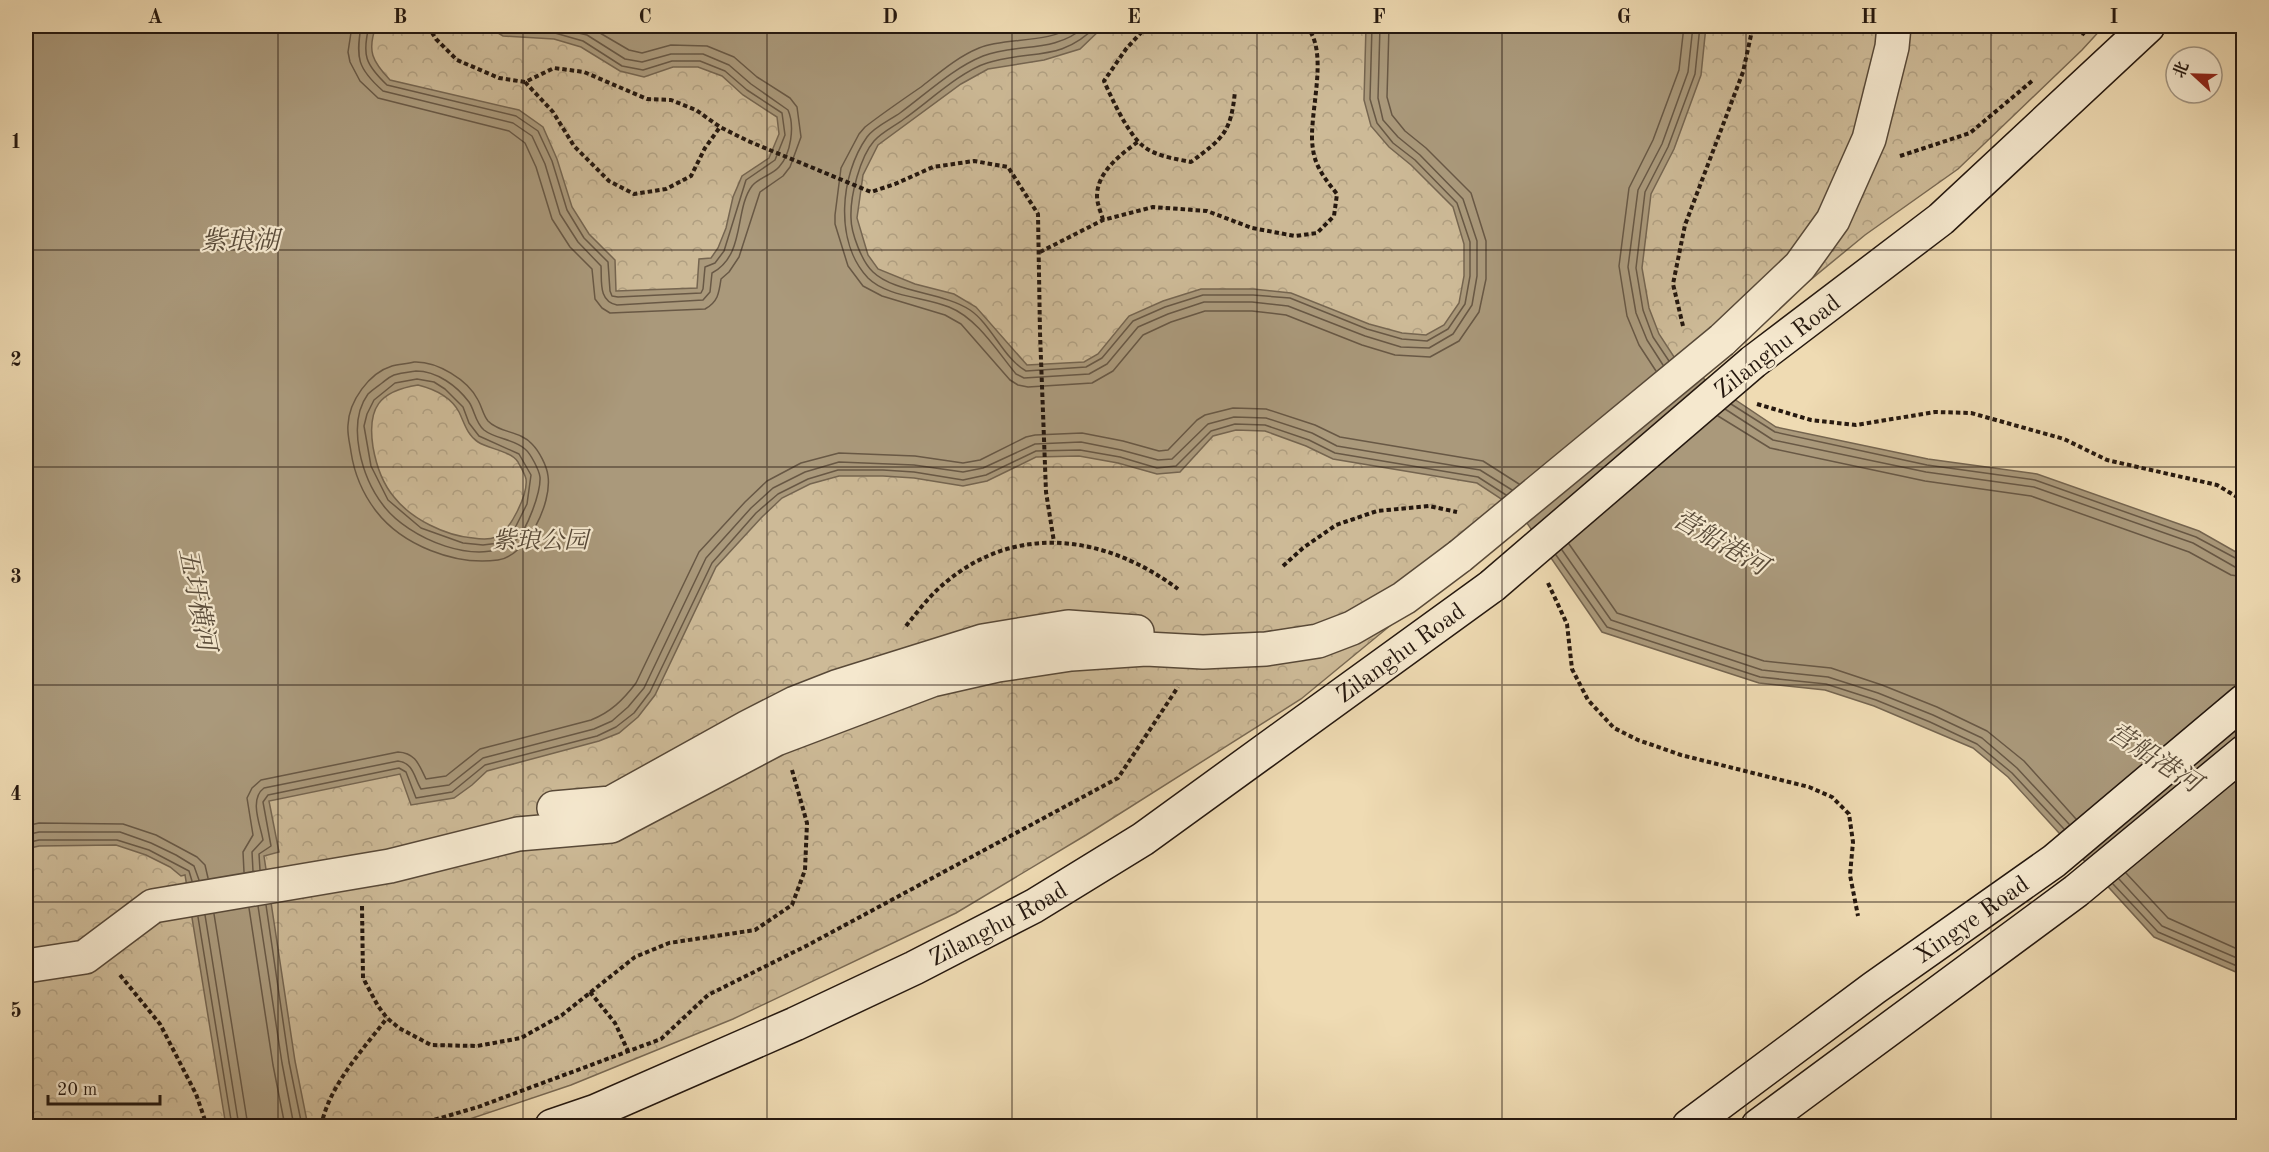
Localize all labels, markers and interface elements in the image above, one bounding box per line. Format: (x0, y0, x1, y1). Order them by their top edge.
text: A (147, 8, 163, 28)
text: B (393, 8, 407, 28)
text: C (638, 8, 652, 28)
text: D (882, 8, 898, 28)
text: E (1127, 8, 1141, 28)
text: F (1372, 8, 1386, 28)
text: G (1617, 8, 1631, 28)
text: H (1861, 8, 1877, 28)
text: I (2110, 8, 2118, 28)
north arrow (2164, 45, 2224, 105)
text: 北 (2170, 59, 2192, 81)
text: 1 (10, 133, 22, 153)
water label: 紫琅湖 (201, 226, 283, 255)
street label: Zilanghu Road (1711, 291, 1846, 404)
text: 2 (10, 351, 22, 371)
water label: 营船港河 (1668, 505, 1776, 583)
park label: 紫琅公园 (492, 527, 592, 554)
water label: 五圩横河 (173, 545, 221, 657)
text: 3 (10, 568, 22, 588)
street label: Zilanghu Road (1333, 600, 1470, 709)
water label: 营船港河 (2103, 718, 2209, 800)
text: 4 (10, 785, 22, 805)
street label: Xingye Road (1911, 873, 2034, 969)
street label: Zilanghu Road (926, 879, 1072, 972)
text: 5 (10, 1001, 22, 1022)
scale bar (48, 1068, 160, 1106)
text: 20 m (57, 1081, 97, 1099)

